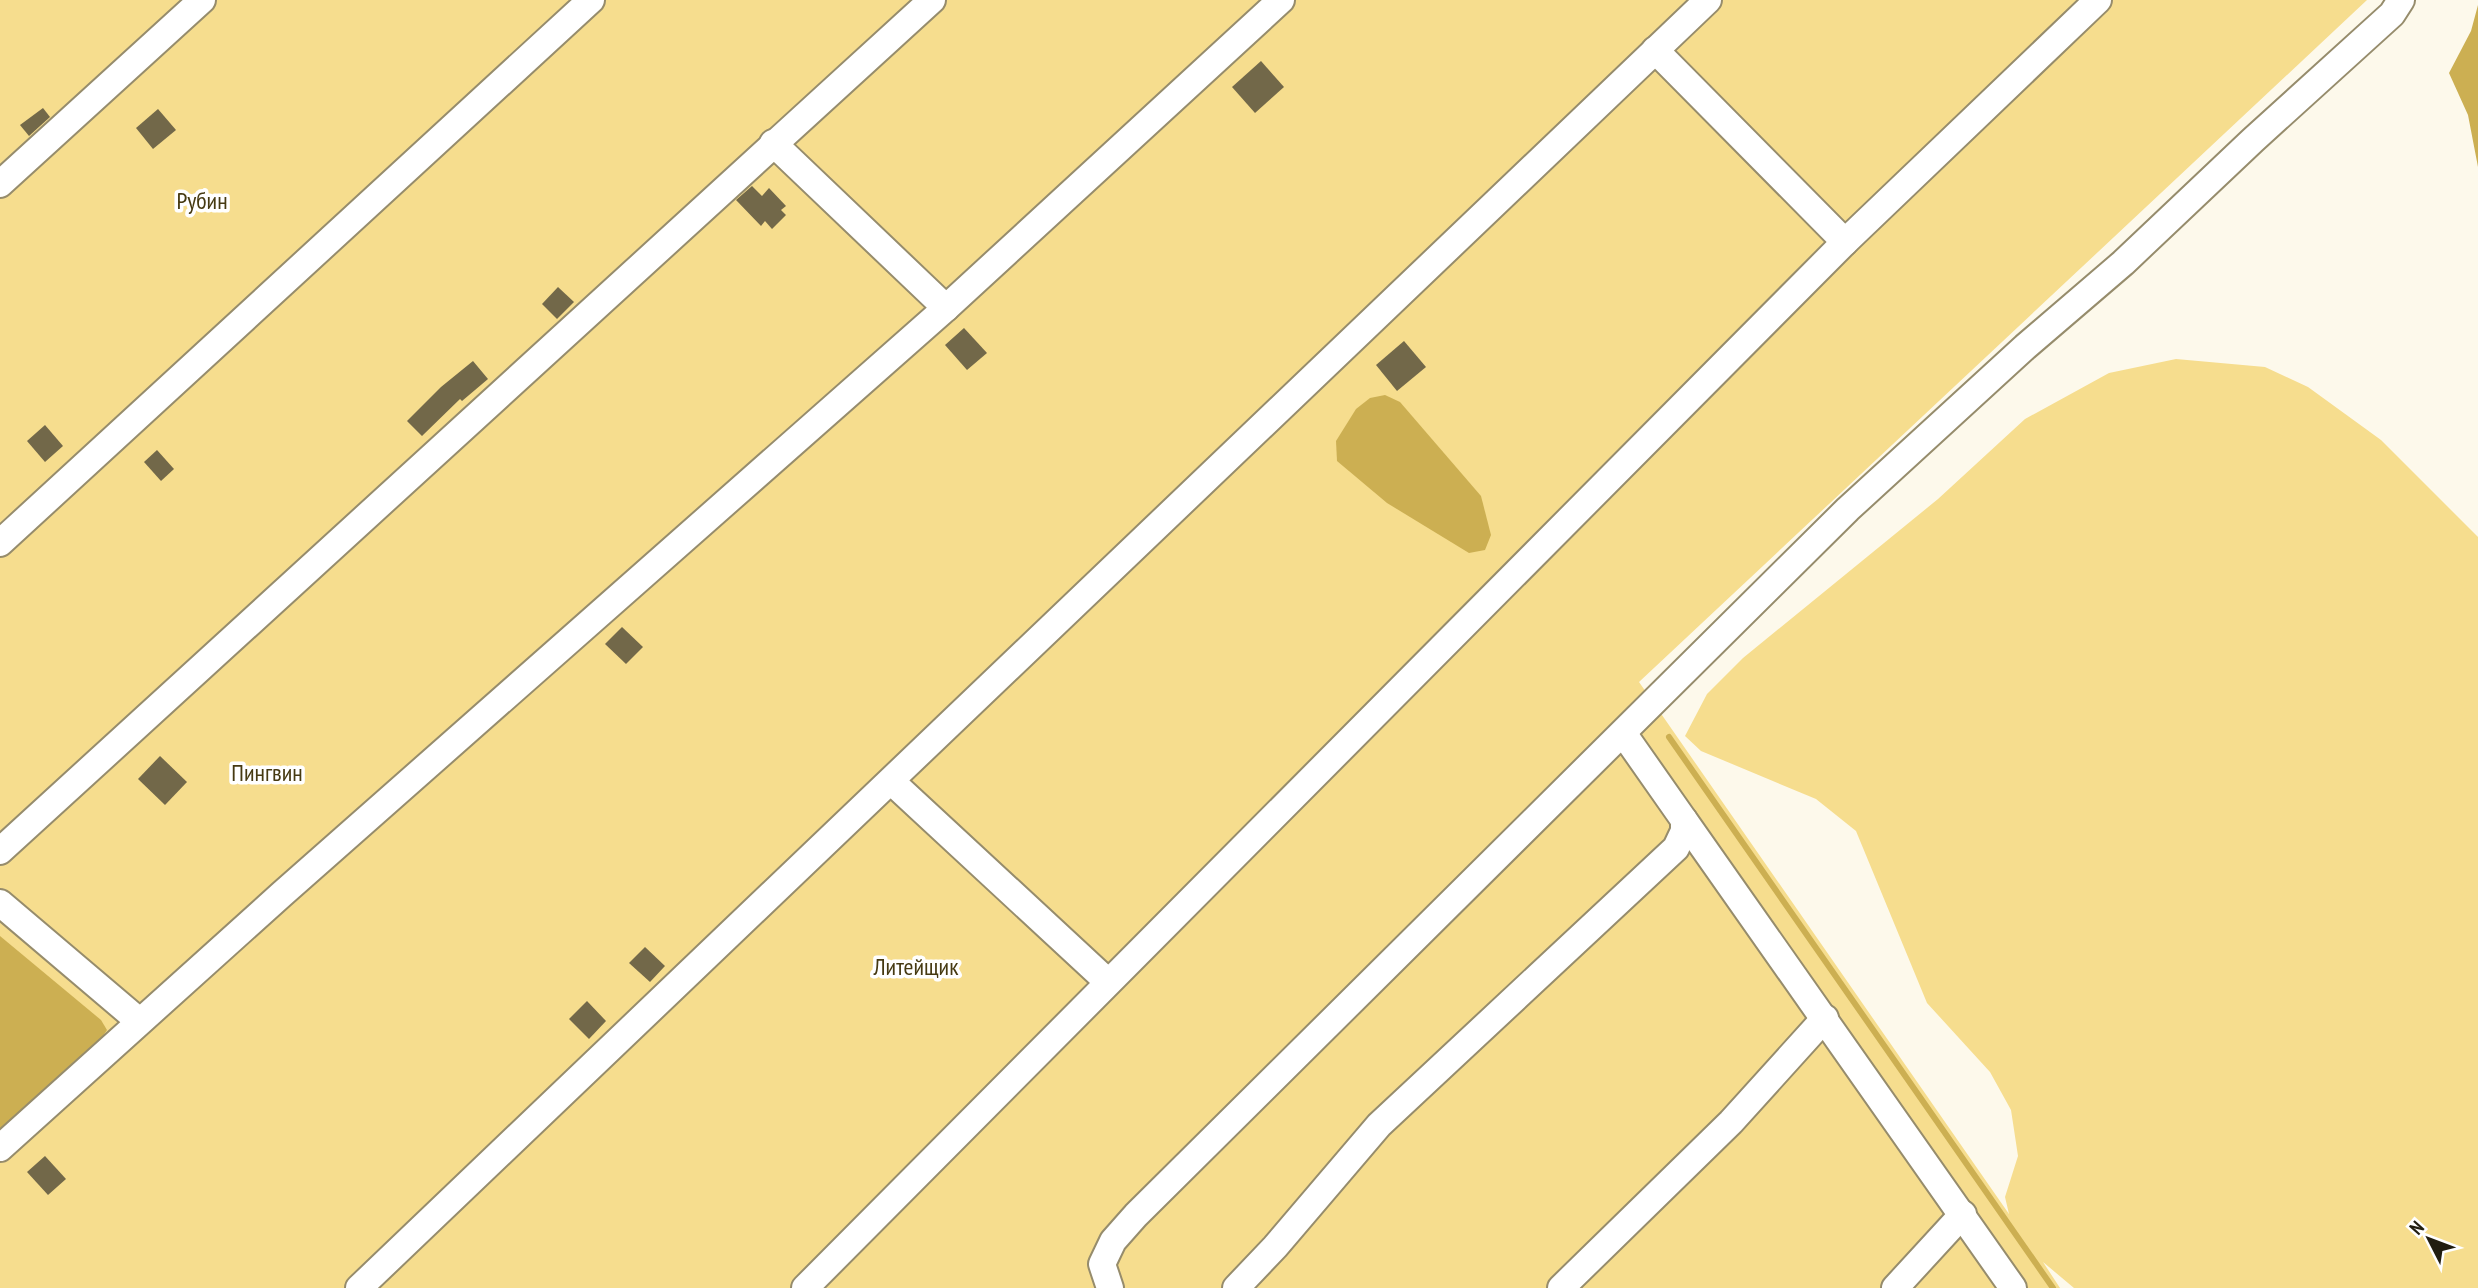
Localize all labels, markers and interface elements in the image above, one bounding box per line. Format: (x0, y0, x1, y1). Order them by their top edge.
park label: Рубин (176, 185, 228, 216)
park label: Пингвин (231, 757, 303, 788)
park label: Литейщик (873, 951, 959, 982)
north arrow (2394, 1204, 2464, 1274)
text: N (2404, 1216, 2429, 1239)

